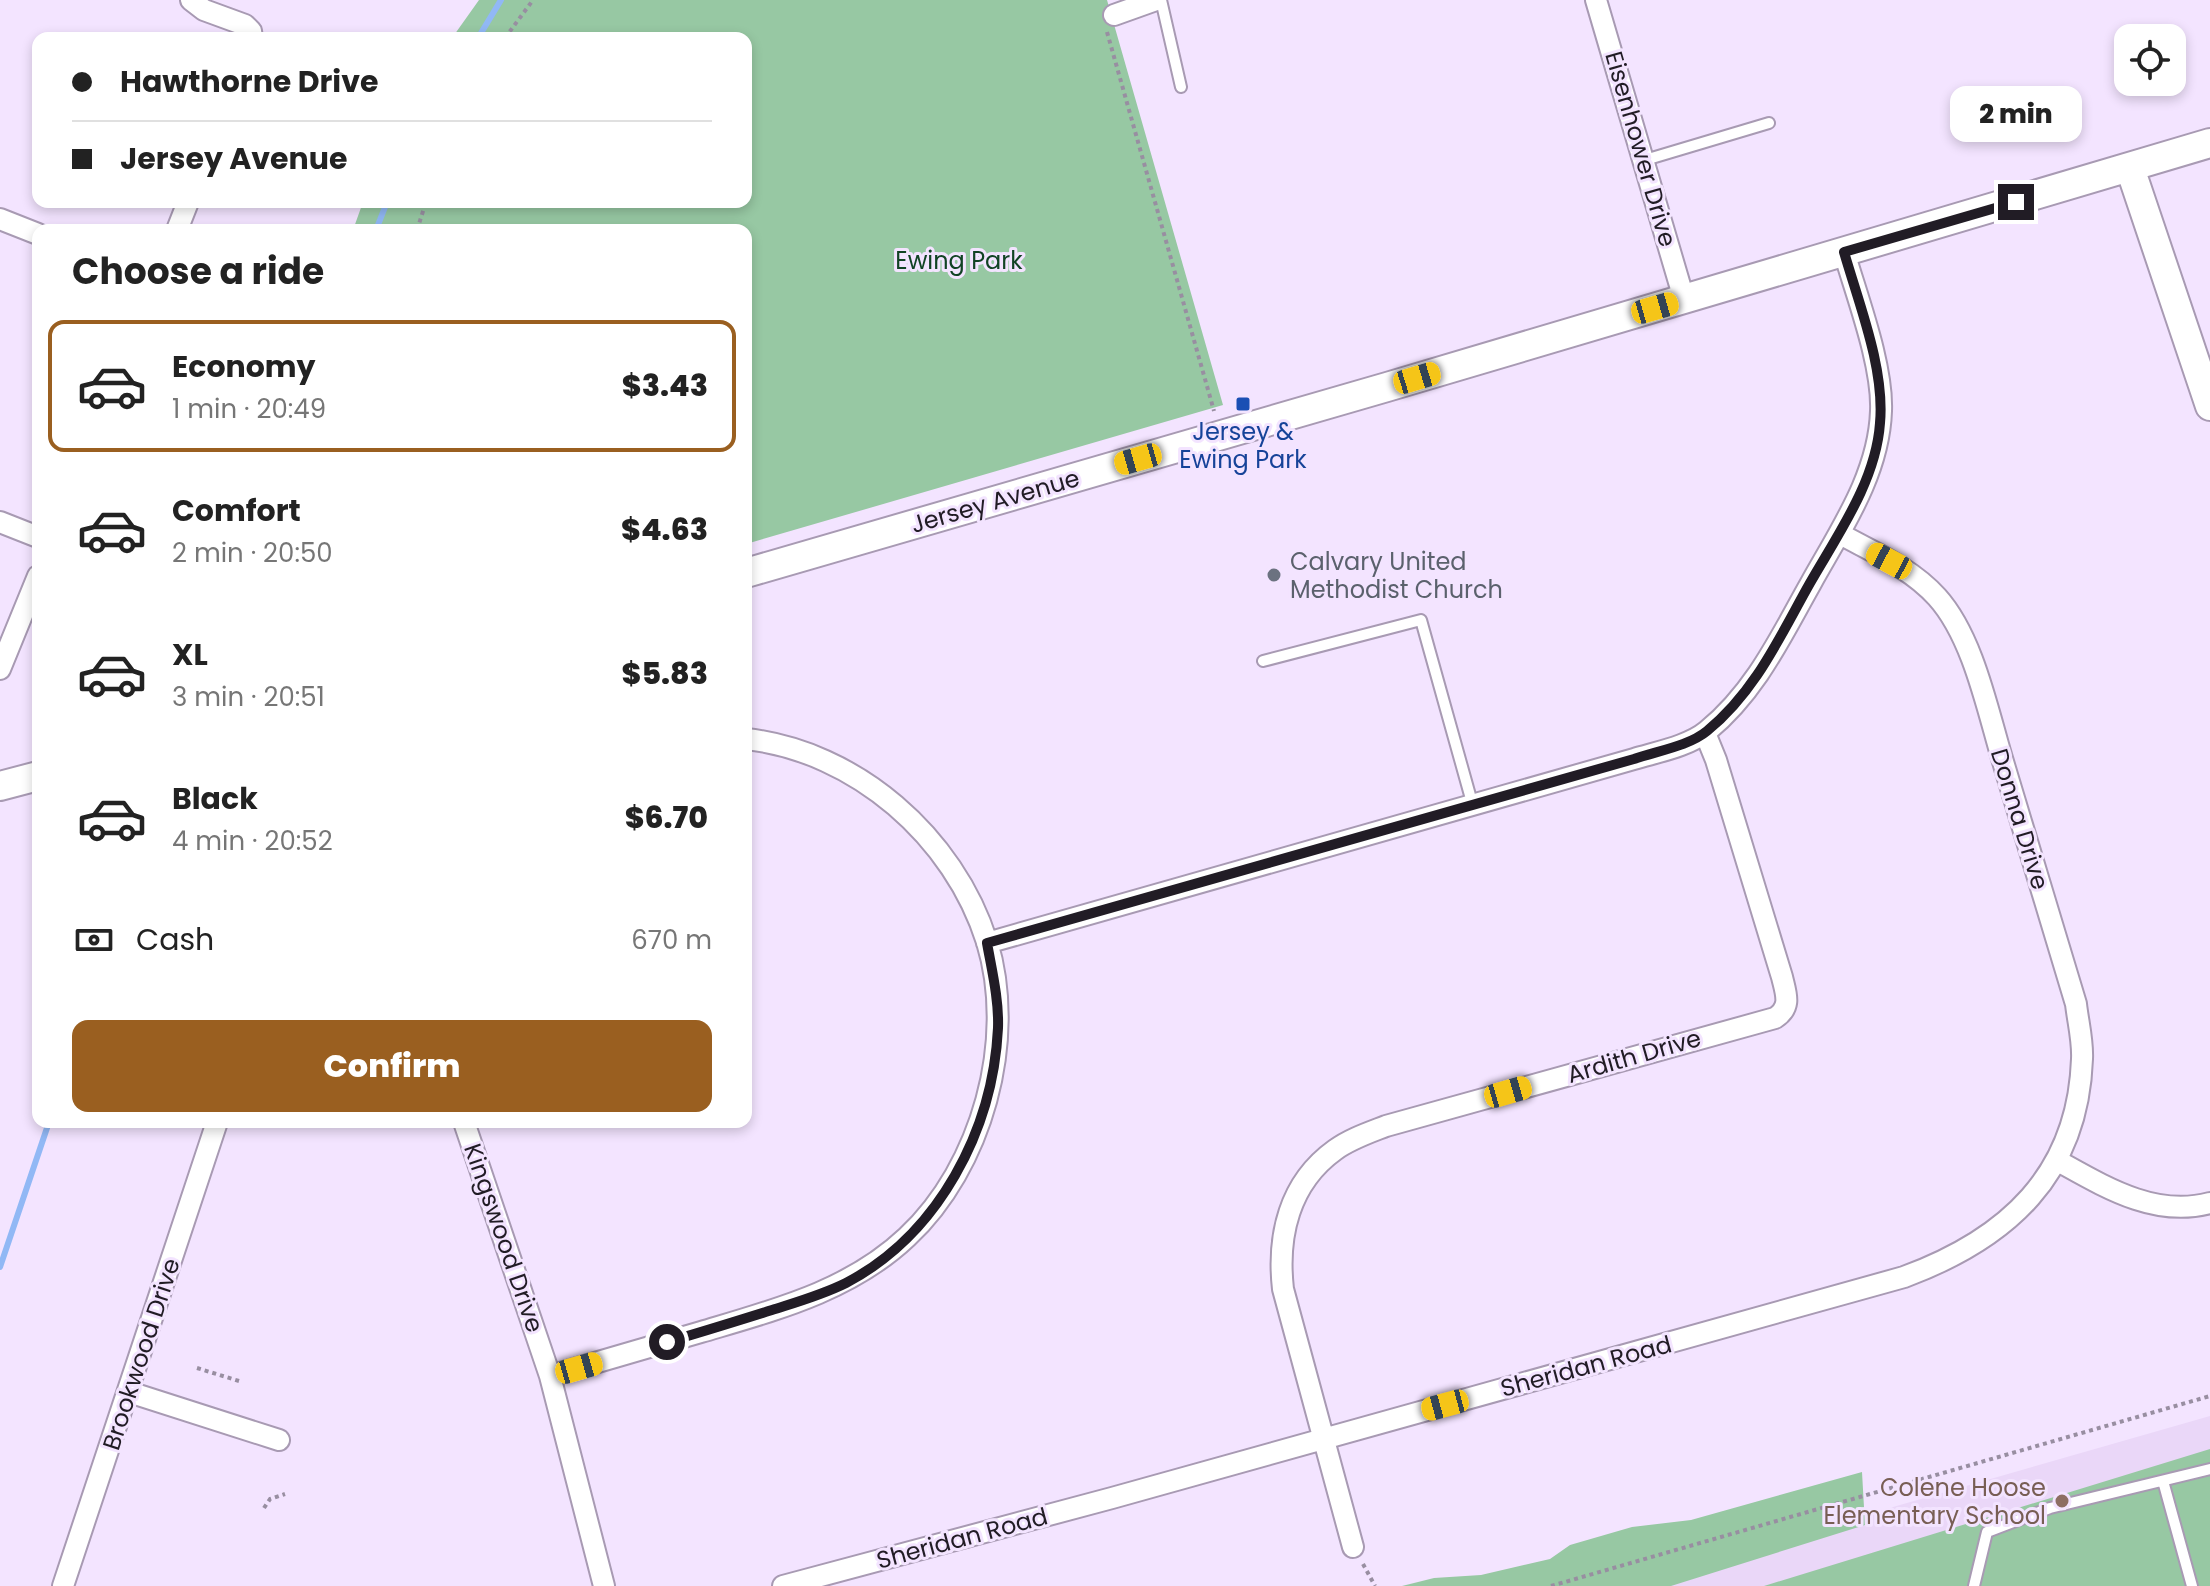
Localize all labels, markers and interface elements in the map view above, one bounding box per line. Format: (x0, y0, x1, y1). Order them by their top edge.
map controls (2114, 24, 2186, 96)
button: locate (2114, 24, 2186, 96)
street label: Eisenhower Drive (1597, 47, 1685, 251)
text: Hawthorne Drive (120, 60, 378, 103)
callout: 2 min (1950, 86, 2082, 142)
text: 2 min (1979, 96, 2053, 132)
text: Jersey Avenue (120, 137, 348, 180)
route end (1998, 184, 2034, 220)
park label: Ewing Park (895, 244, 1023, 277)
text: Choose a ride (72, 246, 324, 297)
car (1629, 290, 1681, 326)
text: Economy (172, 345, 316, 388)
icon: car (76, 350, 148, 422)
car (1391, 360, 1443, 396)
text: $3.43 (622, 364, 708, 407)
text: 1 min · 20:49 (172, 391, 326, 427)
marker: Jersey & Ewing Park (1234, 395, 1252, 413)
place label: Jersey & Ewing Park (1179, 415, 1307, 476)
car (1112, 441, 1164, 477)
street label: Jersey Avenue (907, 461, 1083, 541)
text: Comfort (172, 489, 301, 532)
icon: car (76, 494, 148, 566)
text: $4.63 (621, 508, 708, 551)
text: 2 min · 20:50 (172, 535, 333, 571)
car (1862, 539, 1916, 583)
place label: Calvary United Methodist Church (1290, 545, 1503, 606)
marker: Calvary United Methodist Church (1265, 566, 1283, 584)
text: XL (172, 633, 208, 676)
icon: car (76, 638, 148, 710)
text: $5.83 (622, 652, 708, 695)
text: 3 min · 20:51 (172, 679, 325, 715)
street label: Donna Drive (1983, 744, 2057, 894)
text: Black (172, 777, 258, 820)
icon: car (76, 782, 148, 854)
text: $6.70 (625, 796, 708, 839)
text: 4 min · 20:52 (172, 823, 333, 859)
icon: cash (72, 918, 116, 962)
text: Cash (136, 918, 214, 961)
text: 670 m (631, 922, 712, 958)
button: Confirm (72, 1020, 712, 1112)
street label: Ardith Drive (1563, 1021, 1705, 1091)
car (1482, 1074, 1534, 1110)
street label: Kingswood Drive (456, 1139, 552, 1337)
street label: Brookwood Drive (94, 1254, 188, 1454)
route start (649, 1324, 685, 1360)
street label: Sheridan Road (1497, 1327, 1675, 1405)
car (553, 1350, 605, 1386)
car (1419, 1387, 1471, 1423)
place label: Colene Hoose Elementary School (1823, 1471, 2046, 1532)
marker: Colene Hoose Elementary School (2053, 1492, 2071, 1510)
street label: Sheridan Road (873, 1499, 1051, 1577)

